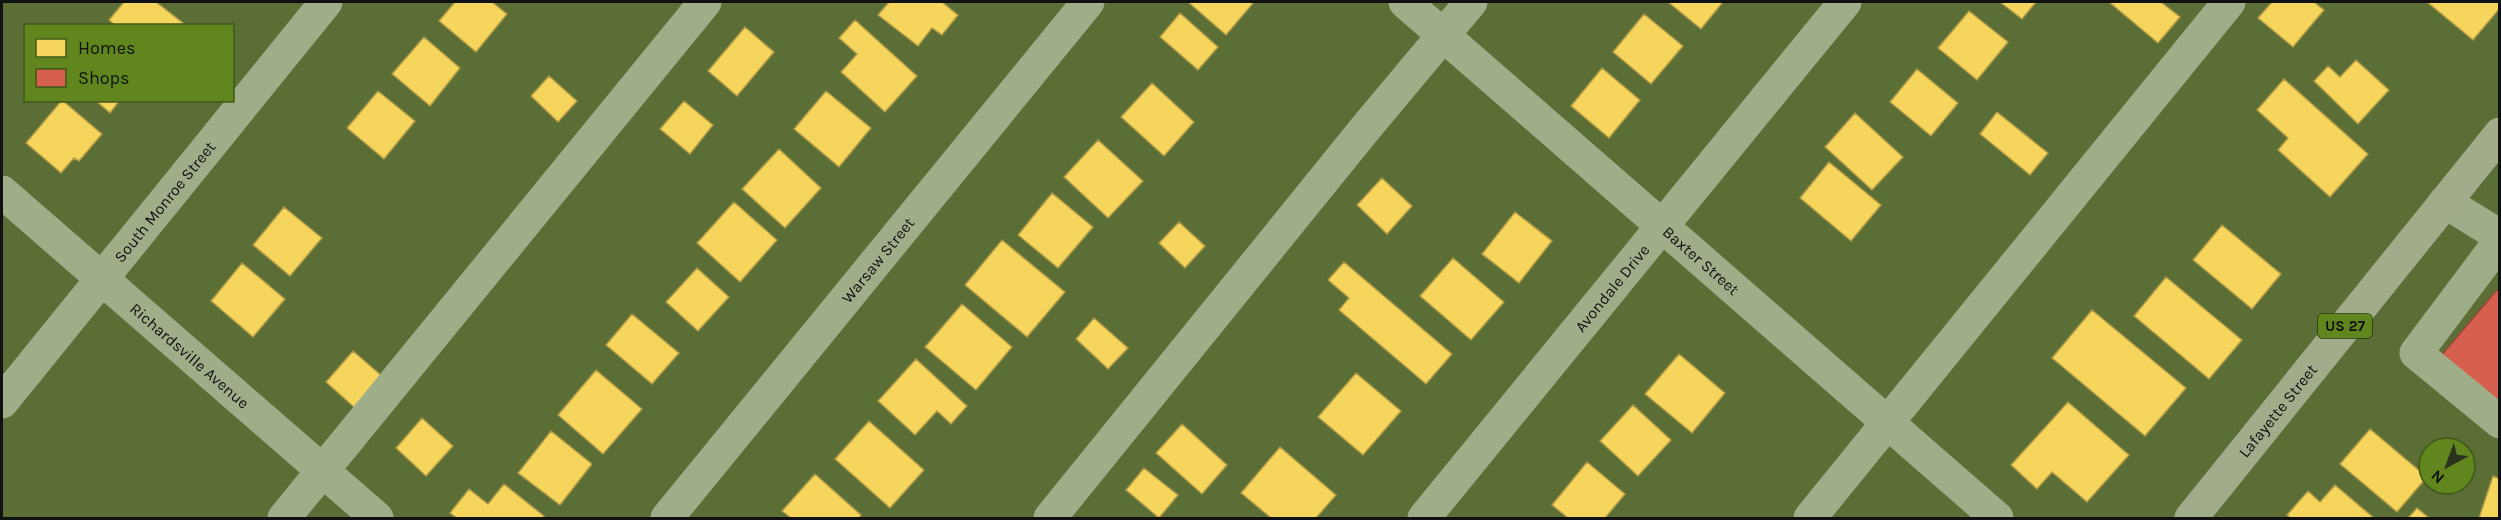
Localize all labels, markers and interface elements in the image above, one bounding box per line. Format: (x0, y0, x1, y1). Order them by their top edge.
legend (24, 24, 234, 102)
text: Homes (78, 37, 135, 59)
text: Shops (78, 67, 130, 89)
street label: South Monroe Street (110, 137, 219, 266)
street label: Warsaw Street (837, 213, 918, 307)
street label: Baxter Street (1659, 222, 1743, 299)
street label: Avondale Drive (1570, 240, 1653, 336)
street label: Richardsville Avenue (126, 298, 253, 412)
road number: US 27 (2318, 314, 2372, 338)
street label: Lafayette Street (2234, 360, 2321, 461)
north arrow (2417, 436, 2477, 496)
text: N (2427, 466, 2448, 488)

